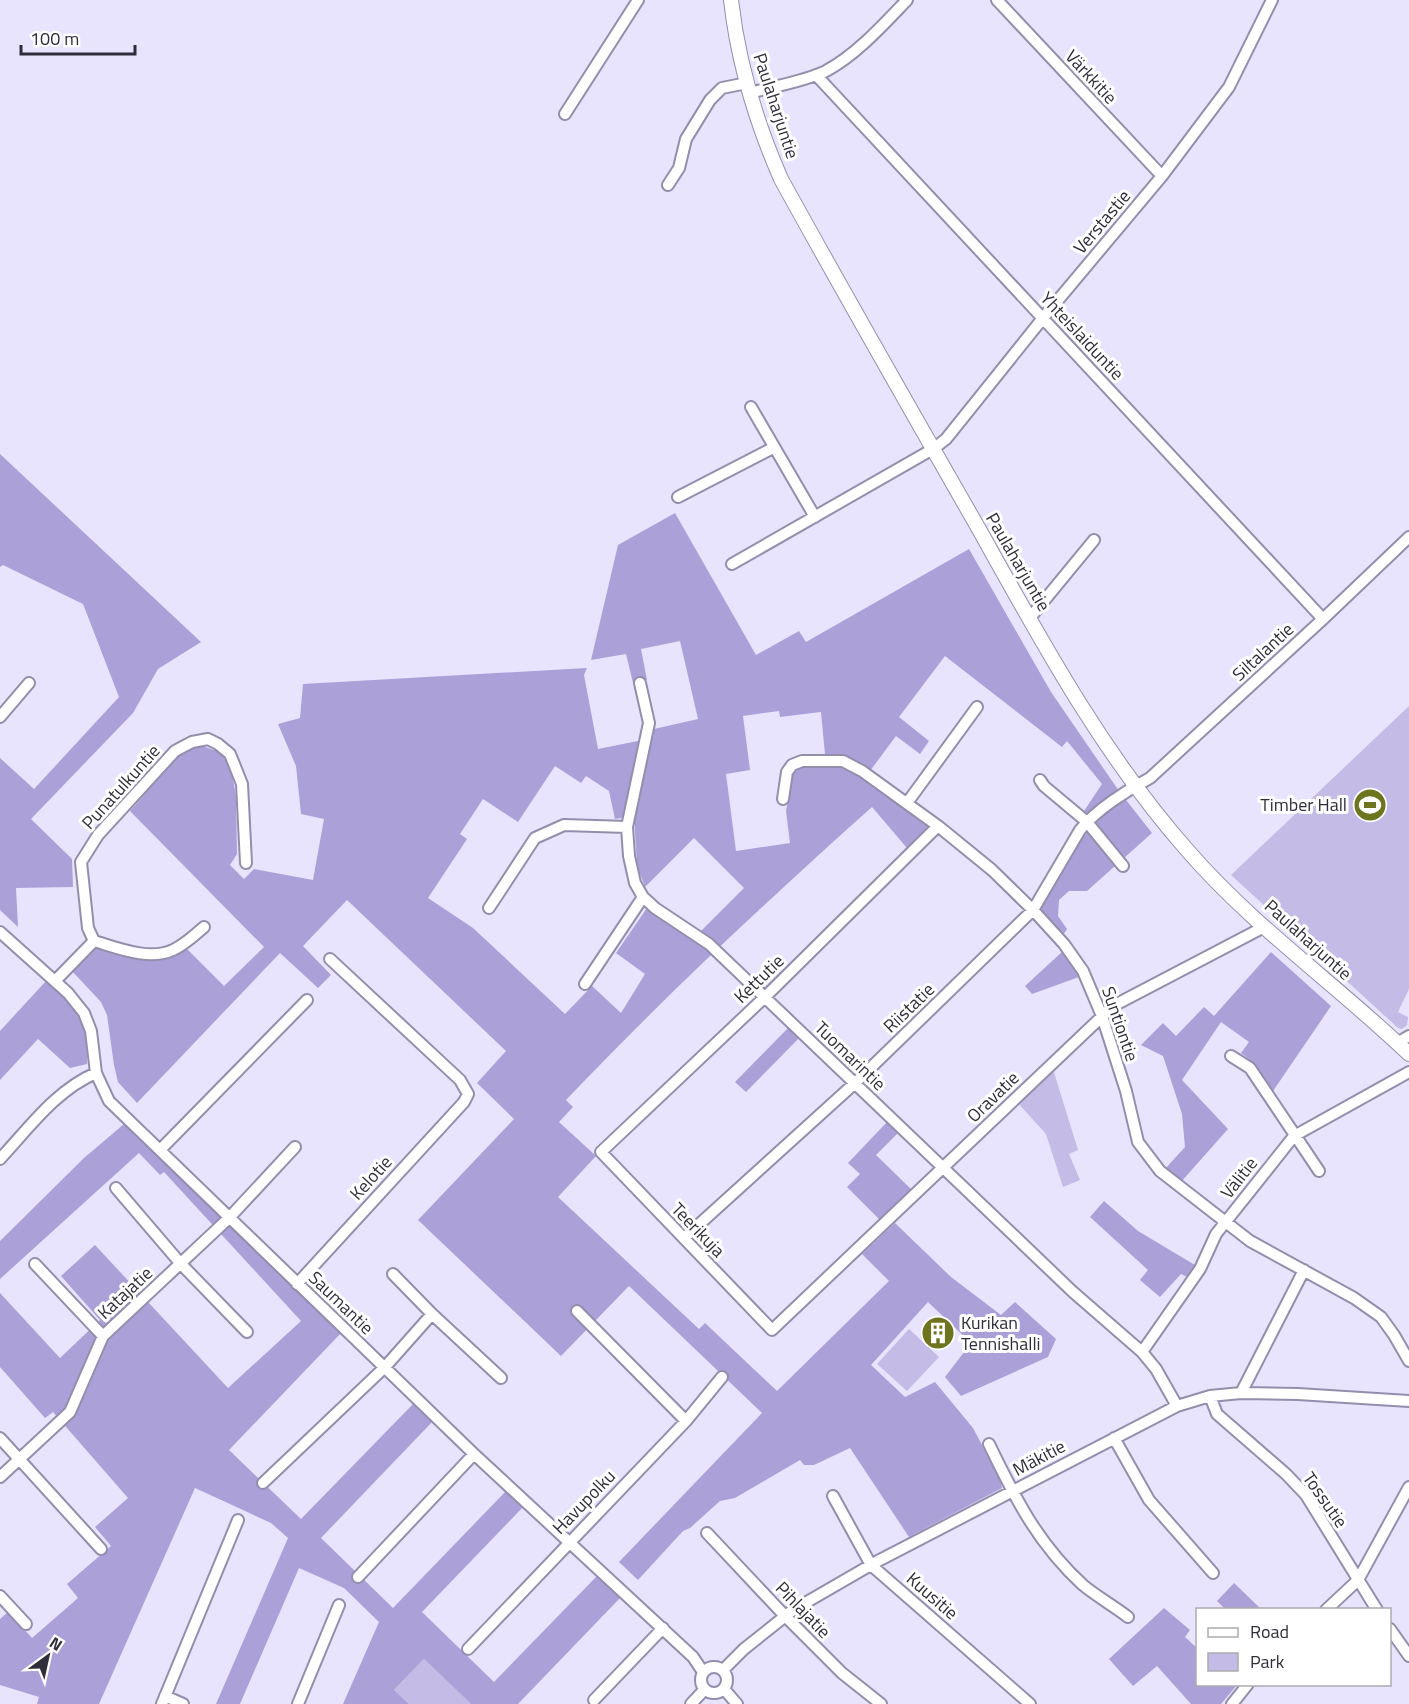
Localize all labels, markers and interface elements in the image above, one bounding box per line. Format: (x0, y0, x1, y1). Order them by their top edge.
scale bar (21, 18, 135, 56)
text: 100 m (30, 25, 79, 52)
street label: Värkkitie (1059, 43, 1124, 110)
street label: Paulaharjuntie (747, 49, 806, 162)
street label: Verstastie (1067, 184, 1137, 260)
street label: Yhteislaiduntie (1034, 285, 1130, 386)
street label: Paulaharjuntie (979, 507, 1058, 616)
street label: Siltalantie (1226, 616, 1299, 687)
street label: Punatulkuntie (75, 738, 166, 835)
sports icon: Timber Hall (1352, 787, 1388, 823)
place label: Timber Hall (1260, 791, 1347, 818)
street label: Paulaharjuntie (1259, 893, 1358, 986)
street label: Kettutie (727, 948, 790, 1009)
street label: Riistatie (877, 976, 940, 1039)
street label: Suntiontie (1095, 983, 1146, 1065)
street label: Tuomarintie (809, 1015, 892, 1097)
street label: Oravatie (960, 1065, 1025, 1129)
street label: Kelotie (343, 1149, 398, 1206)
street label: Välitie (1214, 1151, 1264, 1204)
street label: Teerikuja (665, 1196, 731, 1263)
street label: Katajatie (91, 1260, 158, 1325)
street label: Saumantie (303, 1265, 380, 1341)
place label: Kurikan Tennishalli (961, 1309, 1041, 1357)
building icon: Kurikan Tennishalli (920, 1315, 956, 1351)
street label: Mäkitie (1008, 1432, 1070, 1483)
street label: Havupolku (546, 1463, 621, 1540)
street label: Tossutie (1296, 1466, 1355, 1533)
street label: Kuusitie (901, 1565, 964, 1626)
street label: Pihlajatie (769, 1575, 837, 1644)
legend (1196, 1608, 1391, 1686)
text: Road (1250, 1618, 1289, 1645)
north arrow (18, 1626, 78, 1686)
text: N (45, 1630, 67, 1657)
text: Park (1250, 1648, 1285, 1675)

